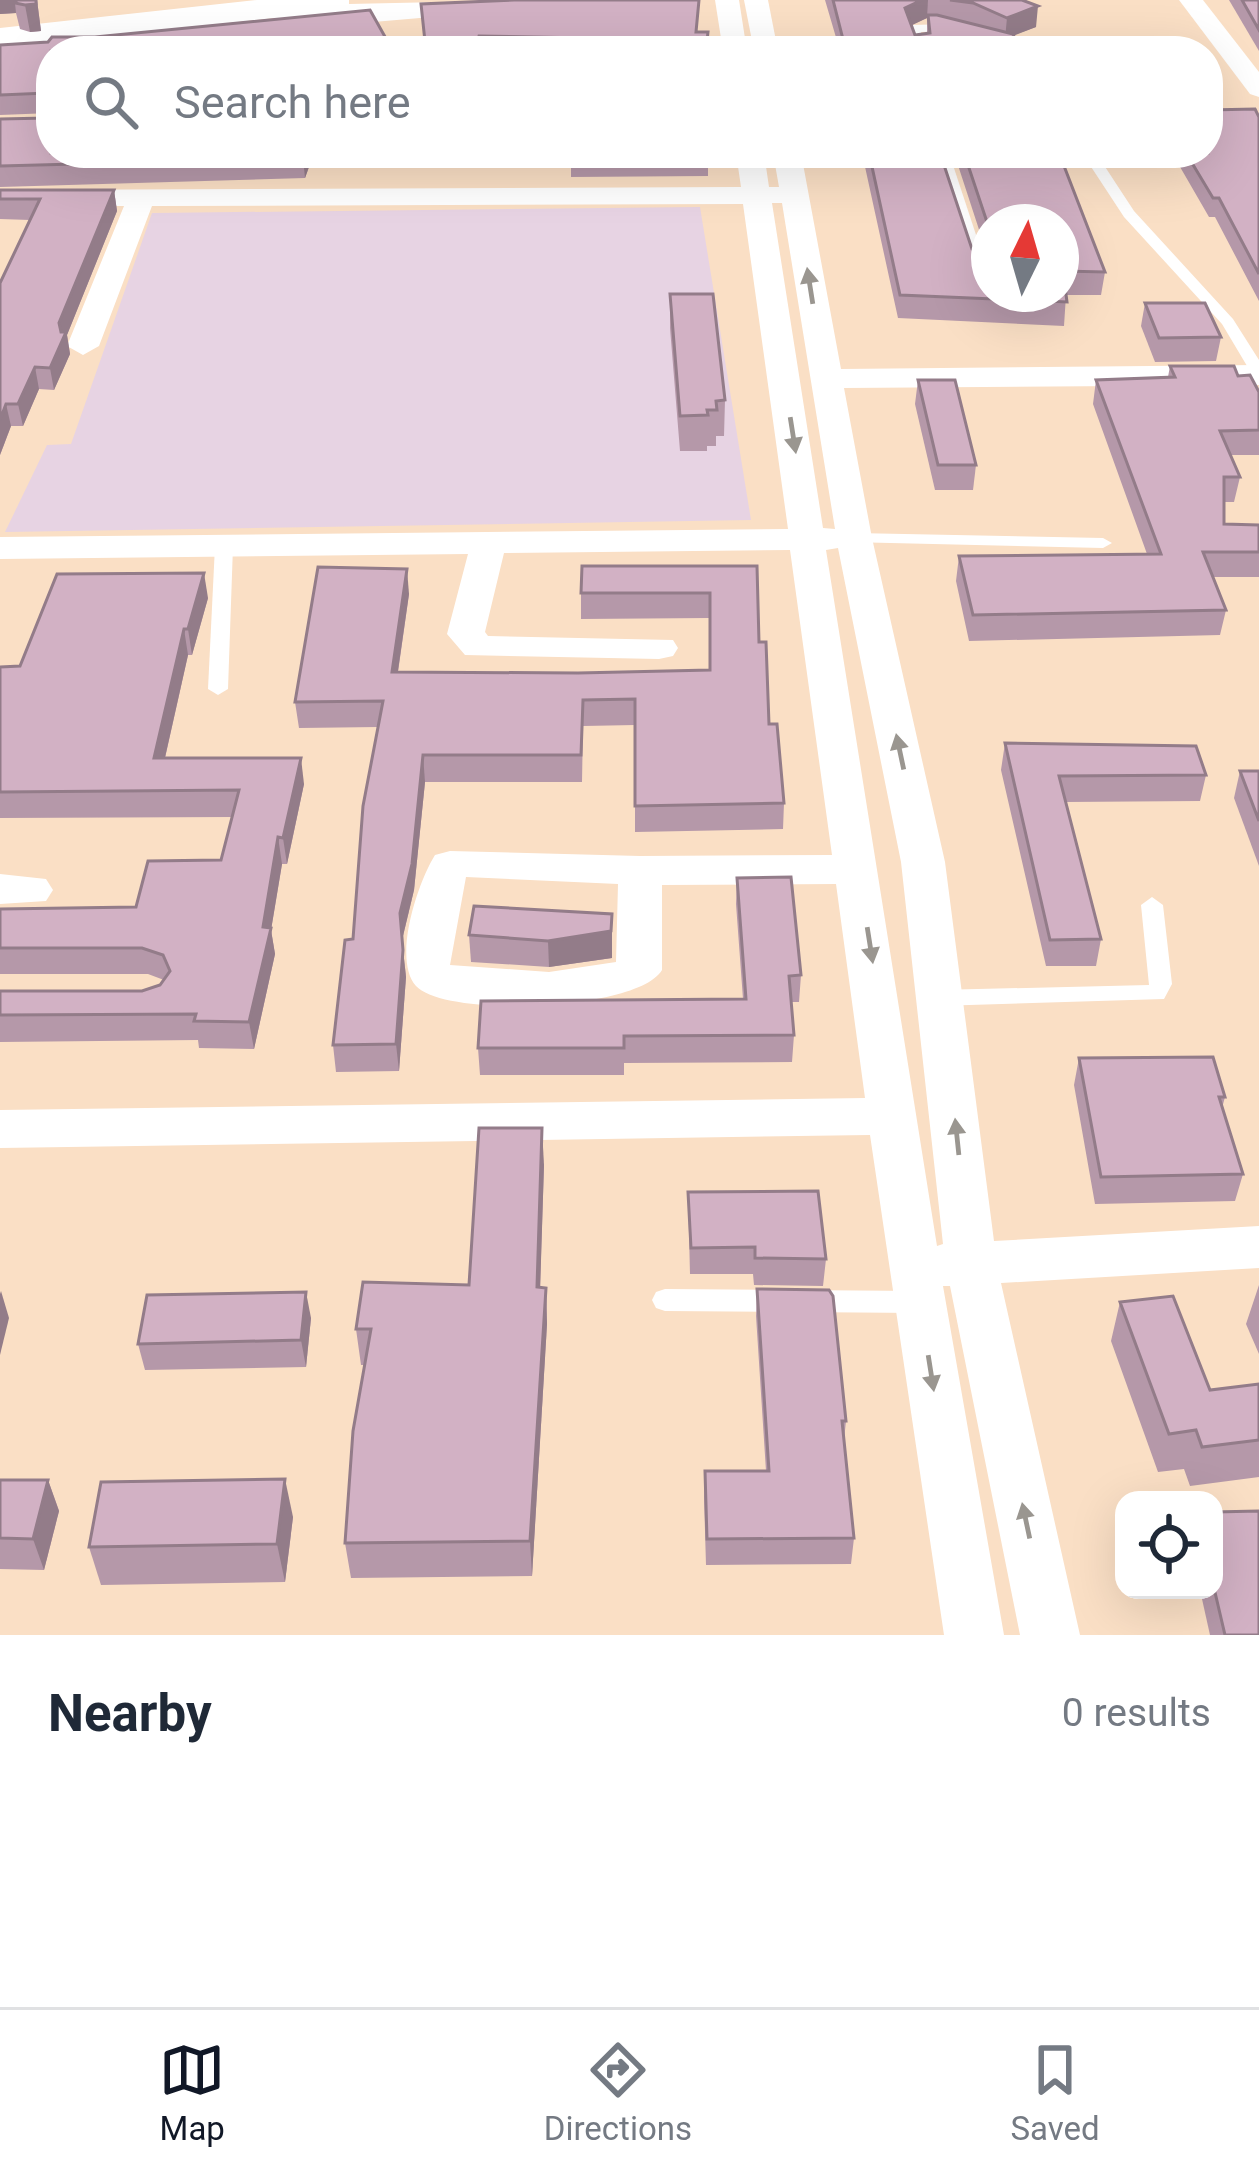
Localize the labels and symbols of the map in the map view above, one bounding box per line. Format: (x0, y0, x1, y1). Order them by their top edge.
north arrow (971, 204, 1079, 312)
one-way arrow (801, 267, 819, 305)
one-way arrow (783, 417, 802, 454)
one-way arrow (889, 732, 908, 770)
one-way arrow (860, 927, 879, 964)
one-way arrow (947, 1118, 966, 1155)
one-way arrow (923, 1354, 941, 1392)
one-way arrow (1015, 1501, 1034, 1539)

